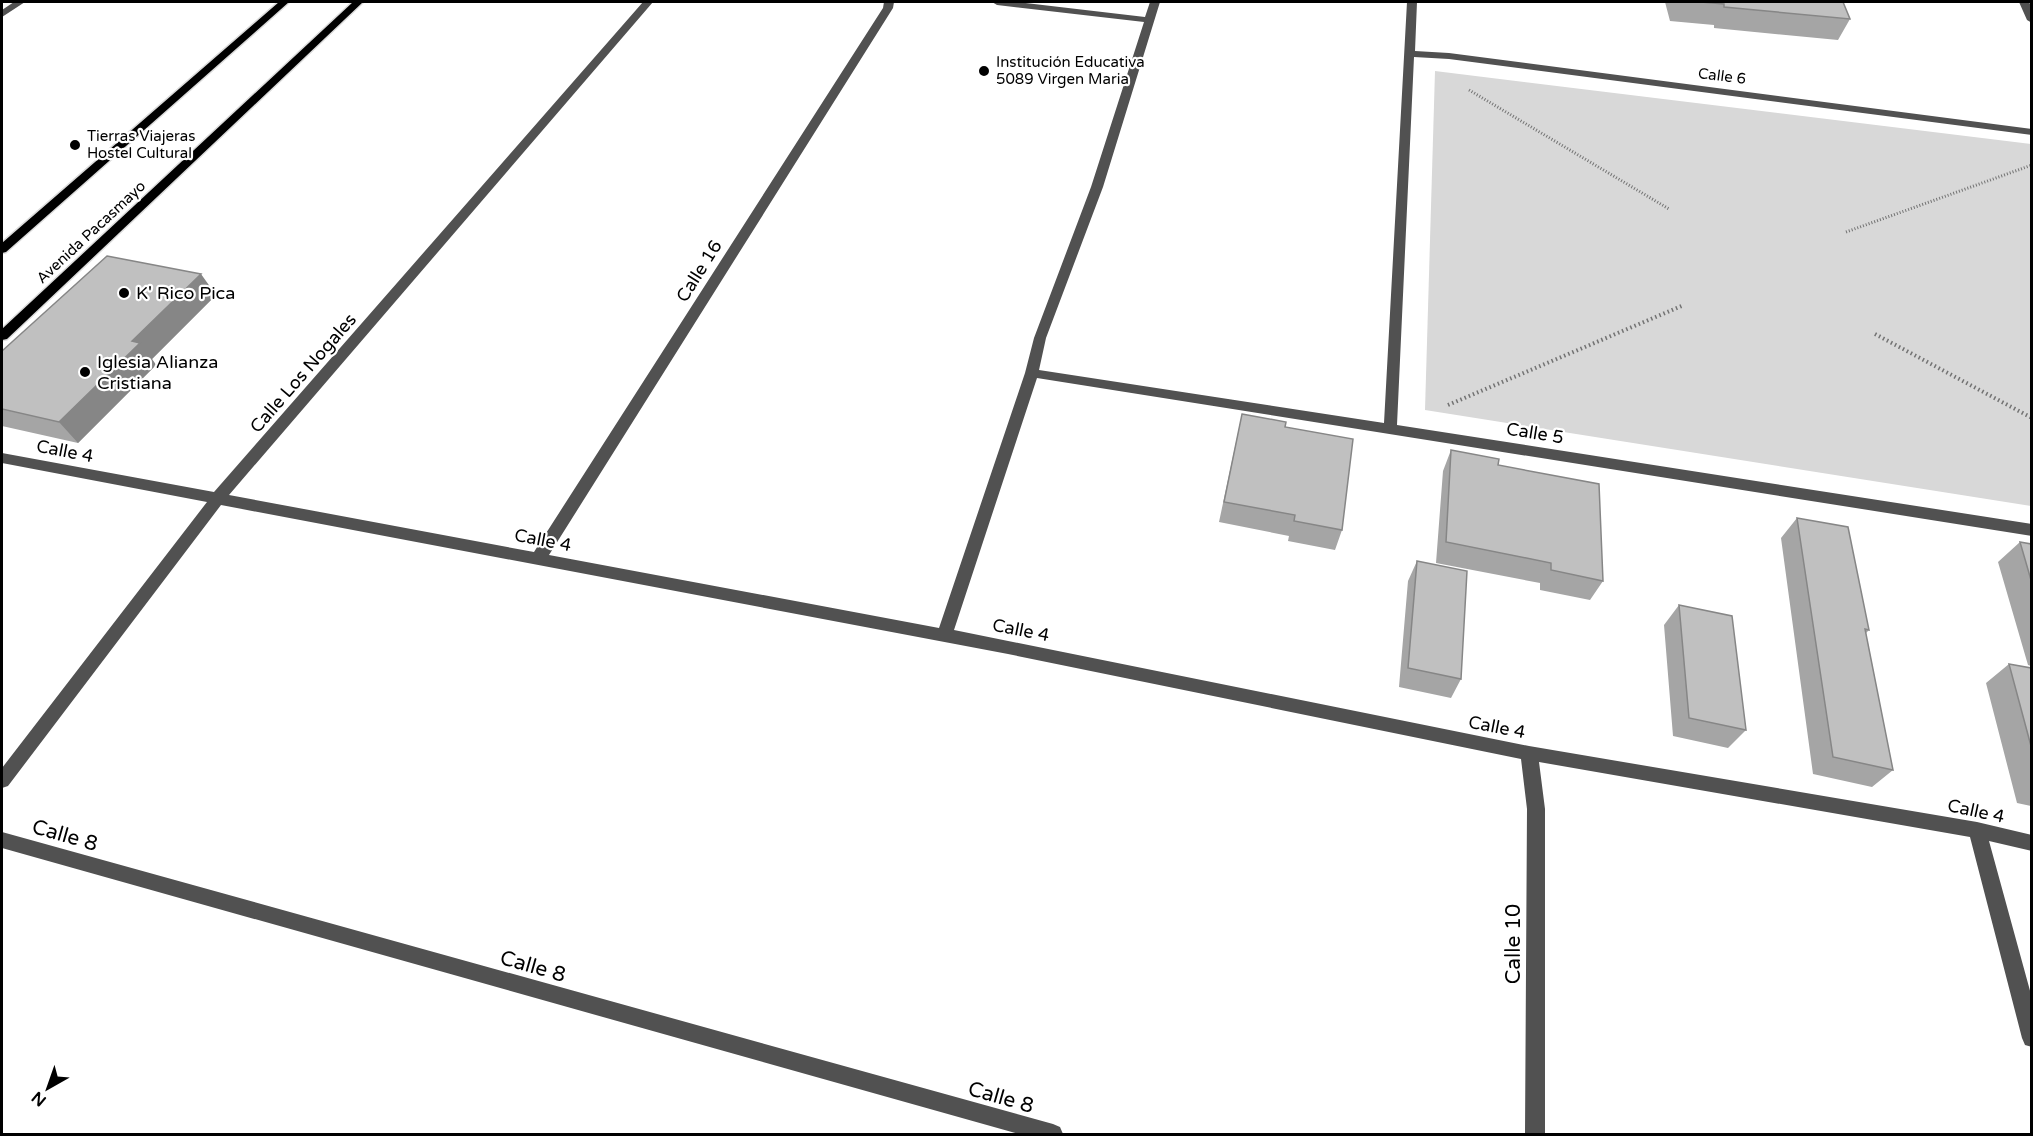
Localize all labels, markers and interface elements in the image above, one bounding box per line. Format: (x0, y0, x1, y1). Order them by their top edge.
place label: Institución Educativa 5089 Virgen Maria (996, 53, 1145, 88)
marker: Institución Educativa 5089 Virgen Maria (977, 64, 991, 78)
street label: Calle 6 (1697, 64, 1747, 88)
place label: Tierras Viajeras Hostel Cultural (87, 127, 195, 162)
marker: Tierras Viajeras Hostel Cultural (68, 138, 82, 152)
street label: Avenida Pacasmayo (33, 177, 149, 287)
street label: Calle 16 (671, 236, 727, 306)
place label: K' Rico Pica (136, 282, 235, 304)
marker: K' Rico Pica (117, 286, 131, 300)
street label: Calle Los Nogales (245, 309, 361, 437)
place label: Iglesia Alianza Cristiana (97, 351, 218, 394)
marker: Iglesia Alianza Cristiana (78, 365, 92, 379)
street label: Calle 5 (1505, 418, 1565, 448)
street label: Calle 4 (35, 435, 95, 467)
street label: Calle 4 (513, 524, 573, 556)
street label: Calle 4 (991, 614, 1051, 646)
street label: Calle 4 (1467, 711, 1527, 743)
street label: Calle 4 (1945, 794, 2007, 828)
street label: Calle 8 (29, 814, 101, 857)
street label: Calle 10 (1501, 904, 1526, 984)
street label: Calle 8 (497, 945, 569, 988)
north arrow (18, 1058, 78, 1118)
street label: Calle 8 (965, 1076, 1037, 1119)
text: N (28, 1087, 50, 1111)

